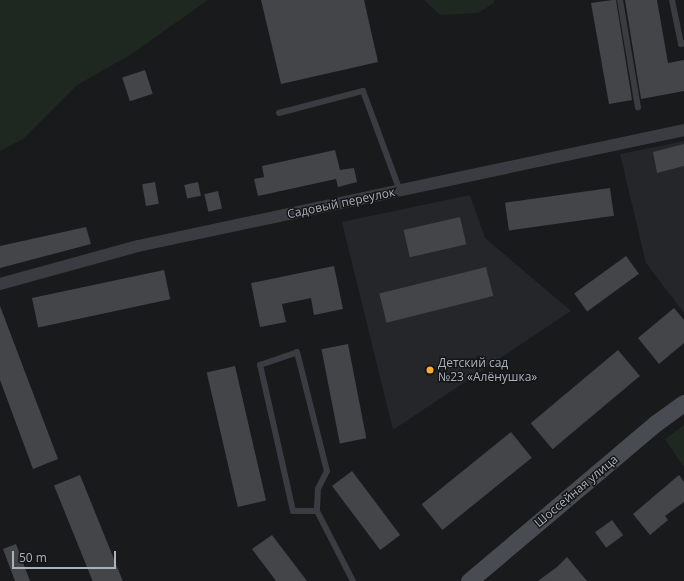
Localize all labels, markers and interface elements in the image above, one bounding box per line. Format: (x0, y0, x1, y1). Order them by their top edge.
street label: Садовый переулок (286, 185, 396, 221)
place label: Детский сад №23 «Алёнушка» (438, 356, 537, 384)
marker: Детский сад №23 «Алёнушка» (425, 365, 435, 375)
street label: Шоссейная улица (531, 452, 621, 530)
scale bar (14, 543, 118, 569)
text: 50 m (19, 549, 47, 566)

